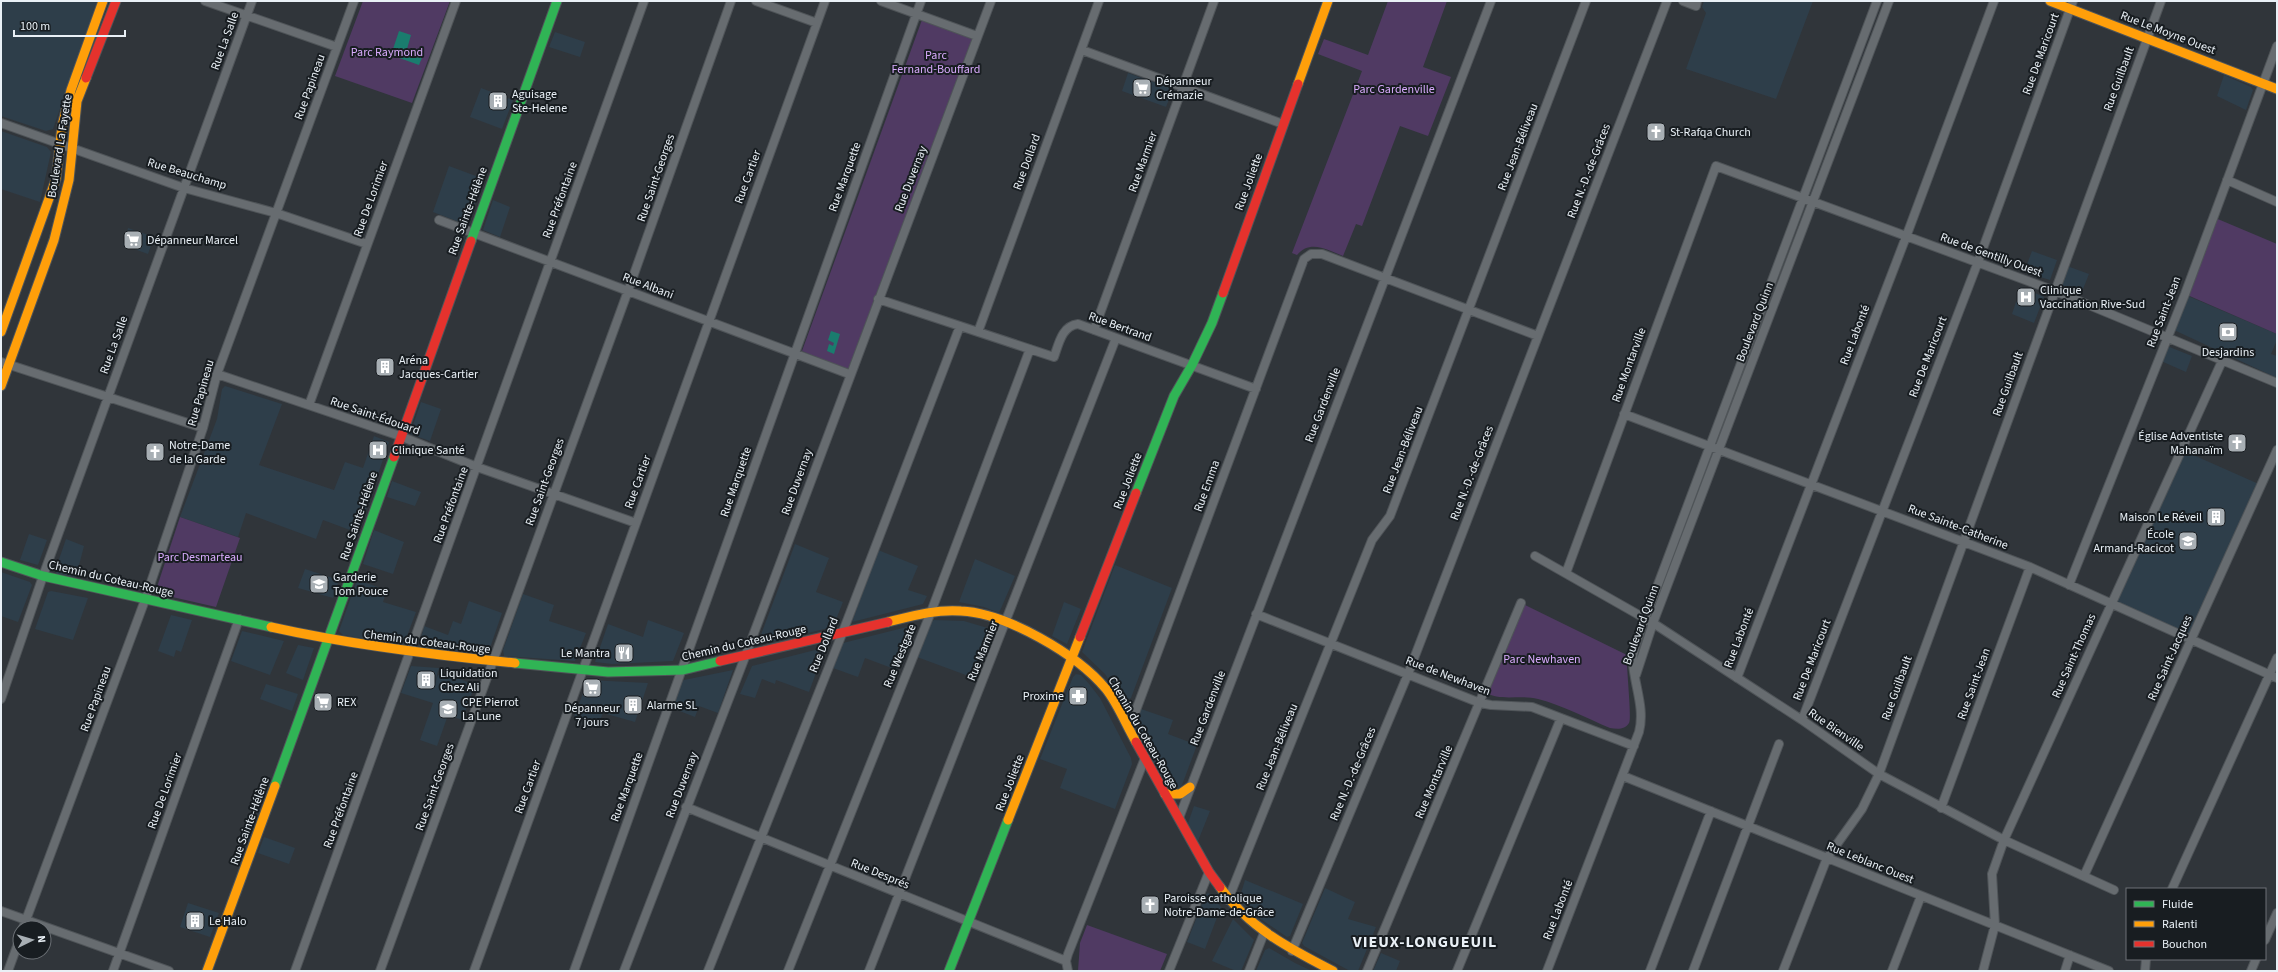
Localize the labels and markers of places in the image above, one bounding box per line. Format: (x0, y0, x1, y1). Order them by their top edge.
place label: Dépanneur Crémazie (1156, 73, 1212, 104)
supermarket icon: Dépanneur Crémazie (1131, 77, 1153, 99)
place label: Aguisage Ste-Helene (512, 86, 567, 117)
building icon: Aguisage Ste-Helene (487, 90, 509, 112)
church icon: St-Rafqa Church (1645, 121, 1667, 143)
place label: St-Rafqa Church (1670, 124, 1751, 141)
supermarket icon: Dépanneur Marcel (122, 229, 144, 251)
place label: Dépanneur Marcel (147, 232, 238, 249)
place label: Clinique Vaccination Rive-Sud (2040, 282, 2145, 313)
hospital icon: Clinique Vaccination Rive-Sud (2015, 286, 2037, 308)
bank icon: Desjardins (2217, 321, 2239, 343)
place label: Desjardins (2202, 344, 2254, 361)
place label: Aréna Jacques-Cartier (399, 352, 479, 383)
building icon: Aréna Jacques-Cartier (374, 356, 396, 378)
place label: Église Adventiste Mahanaïm (2138, 428, 2223, 459)
church icon: Église Adventiste Mahanaïm (2226, 432, 2248, 454)
place label: Notre-Dame de la Garde (169, 437, 230, 468)
hospital icon: Clinique Santé (367, 439, 389, 461)
church icon: Notre-Dame de la Garde (144, 441, 166, 463)
place label: Clinique Santé (392, 442, 465, 459)
building icon: Maison Le Réveil (2205, 506, 2227, 528)
place label: Maison Le Réveil (2119, 509, 2202, 526)
place label: École Armand-Racicot (2094, 526, 2174, 557)
school or university icon: École Armand-Racicot (2177, 530, 2199, 552)
place label: Garderie Tom Pouce (333, 569, 388, 600)
school or university icon: Garderie Tom Pouce (308, 573, 330, 595)
restaurant icon: Le Mantra (613, 642, 635, 664)
place label: Le Mantra (561, 645, 610, 662)
place label: Liquidation Chez Ali (440, 665, 498, 696)
building icon: Liquidation Chez Ali (415, 669, 437, 691)
supermarket icon: Dépanneur 7 jours (581, 677, 603, 699)
pharmacy icon: Proxime (1067, 685, 1089, 707)
place label: Proxime (1023, 688, 1064, 705)
supermarket icon: REX (312, 691, 334, 713)
place label: REX (337, 694, 356, 711)
place label: CPE Pierrot La Lune (462, 694, 519, 725)
building icon: Alarme SL (622, 694, 644, 716)
place label: Alarme SL (647, 697, 697, 714)
school or university icon: CPE Pierrot La Lune (437, 698, 459, 720)
place label: Dépanneur 7 jours (564, 700, 621, 731)
place label: Paroisse catholique Notre-Dame-de-Grâce (1164, 890, 1274, 921)
church icon: Paroisse catholique Notre-Dame-de-Grâce (1139, 894, 1161, 916)
building icon: Le Halo (184, 910, 206, 932)
place label: Le Halo (209, 913, 246, 930)

